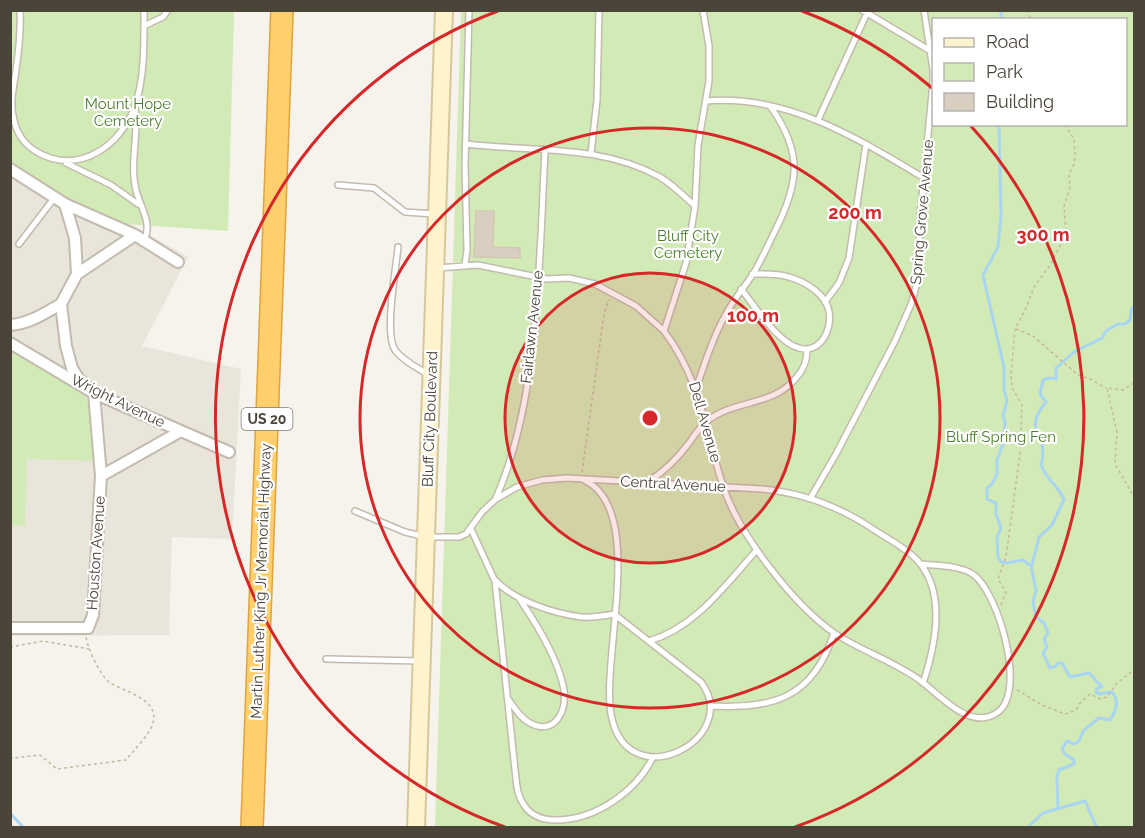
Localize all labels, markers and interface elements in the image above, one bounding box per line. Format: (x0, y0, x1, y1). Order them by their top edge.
legend (932, 18, 1127, 126)
text: Road (986, 31, 1029, 52)
text: Park (986, 61, 1023, 82)
text: Building (986, 91, 1054, 112)
park label: Mount Hope Cemetery (85, 95, 171, 130)
street label: Spring Grove Avenue (907, 138, 937, 285)
text: 200 m (828, 202, 882, 223)
text: 300 m (1016, 224, 1070, 245)
park label: Bluff City Cemetery (654, 227, 722, 262)
street label: Fairlawn Avenue (517, 269, 547, 384)
text: 100 m (727, 305, 779, 326)
street label: Bluff City Boulevard (419, 351, 441, 487)
street label: Wright Avenue (68, 370, 168, 432)
street label: Dell Avenue (685, 380, 725, 465)
road number: US 20 (242, 408, 292, 430)
centre of rings (640, 408, 660, 428)
park label: Bluff Spring Fen (946, 428, 1056, 446)
street label: Martin Luther King Jr Memorial Highway (247, 443, 275, 719)
street label: Central Avenue (620, 472, 726, 496)
street label: Houston Avenue (83, 495, 109, 611)

